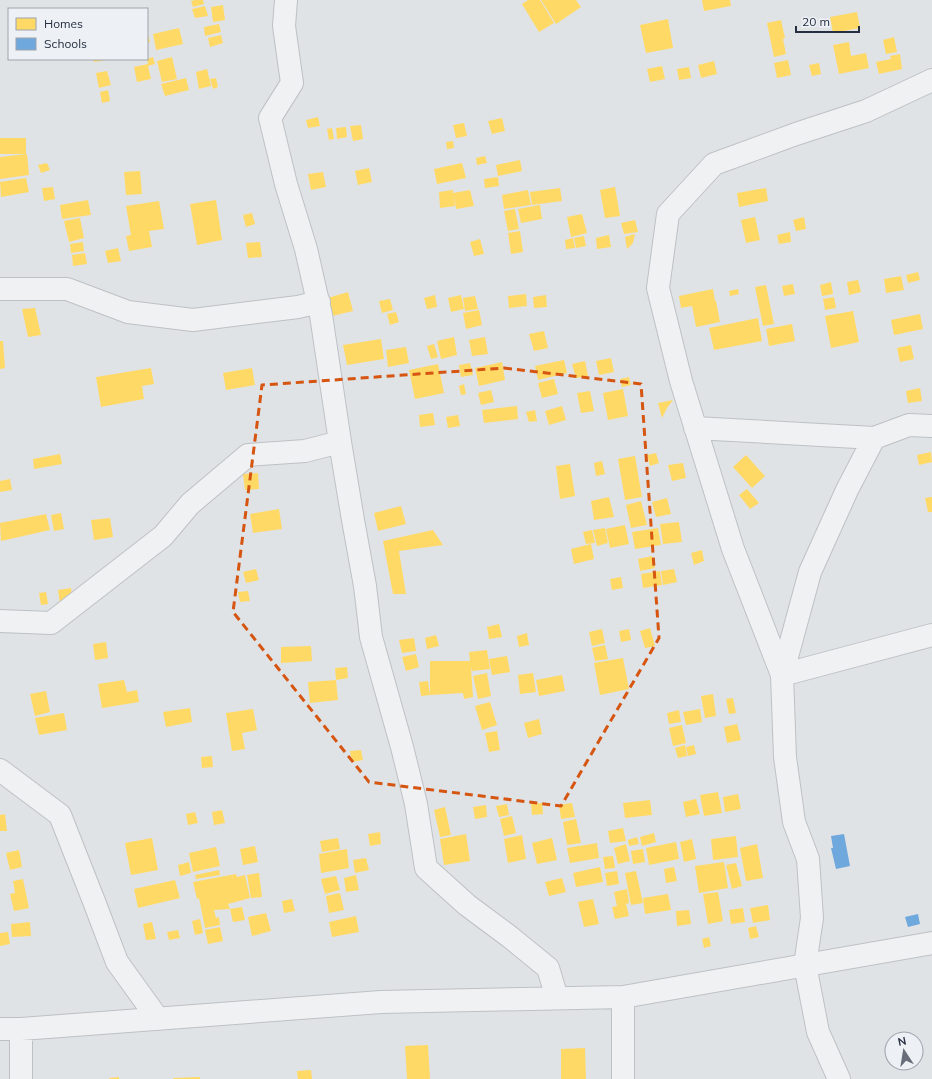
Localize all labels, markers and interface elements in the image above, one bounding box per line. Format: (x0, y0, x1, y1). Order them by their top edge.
legend (8, 8, 148, 60)
scale bar (796, 8, 859, 34)
text: 20 m (802, 14, 830, 29)
text: Homes (44, 16, 83, 31)
text: Schools (44, 36, 87, 51)
north arrow (884, 1031, 924, 1071)
text: N (896, 1034, 907, 1049)

